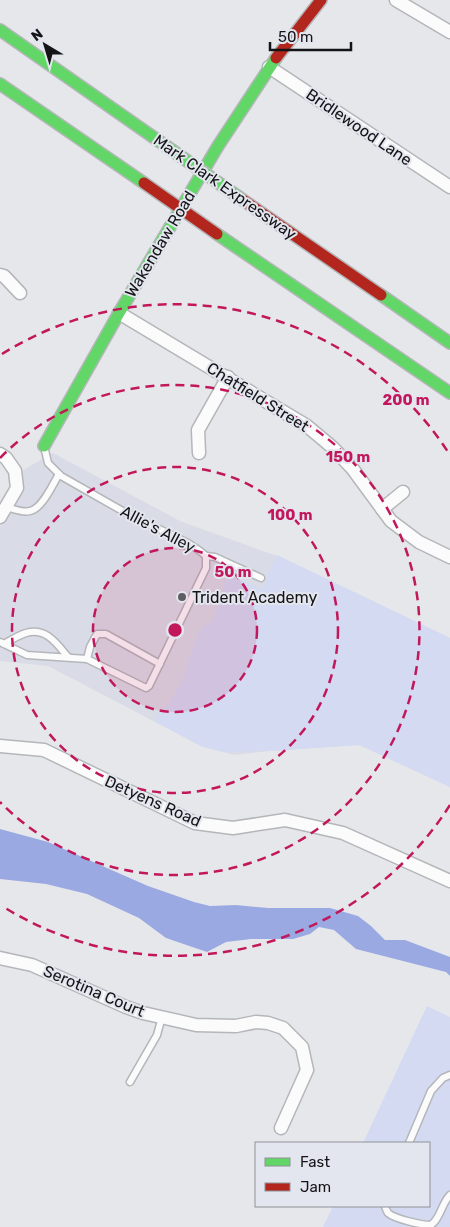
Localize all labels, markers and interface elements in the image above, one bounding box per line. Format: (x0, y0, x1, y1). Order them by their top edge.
north arrow (20, 20, 70, 70)
scale bar (270, 20, 351, 52)
text: N (28, 25, 47, 45)
text: 50 m (278, 28, 313, 46)
street label: Bridlewood Lane (302, 85, 416, 169)
street label: Mark Clark Expressway (150, 130, 300, 244)
street label: Wakendaw Road (121, 187, 199, 301)
street label: Chatfield Street (203, 358, 313, 436)
text: 200 m (382, 391, 430, 409)
text: 150 m (326, 448, 370, 466)
street label: Allie's Alley (117, 501, 199, 557)
text: 100 m (268, 506, 312, 524)
text: 50 m (215, 563, 251, 581)
place label: Trident Academy (192, 588, 317, 607)
marker: Trident Academy (176, 591, 188, 603)
centre of rings (166, 621, 184, 639)
street label: Detyens Road (102, 771, 204, 831)
street label: Serotina Court (40, 961, 148, 1021)
legend (255, 1142, 430, 1207)
text: Fast (300, 1153, 330, 1171)
text: Jam (300, 1178, 331, 1196)

